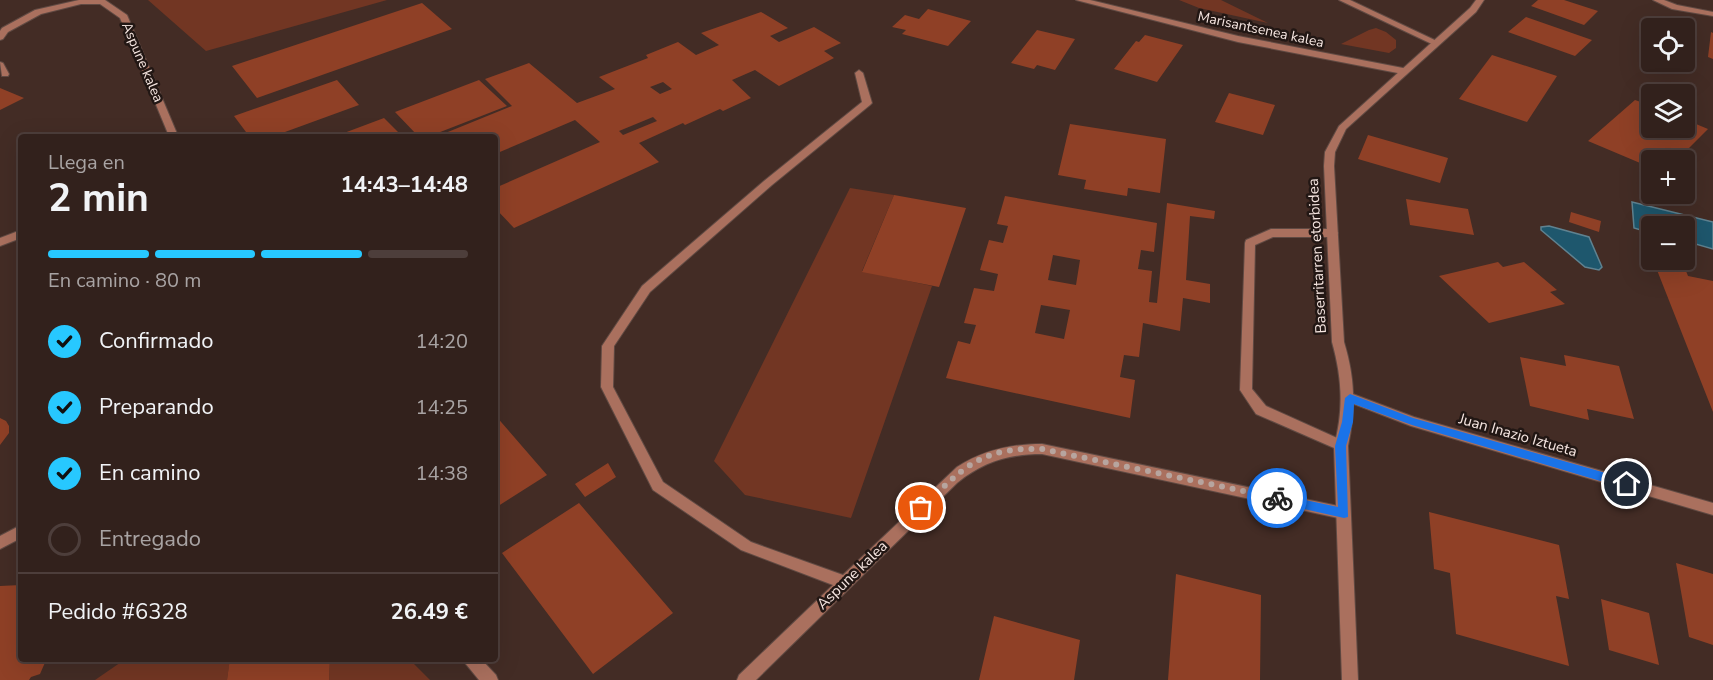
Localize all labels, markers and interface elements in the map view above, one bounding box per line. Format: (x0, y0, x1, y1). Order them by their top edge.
street label: Marisantsenea kalea (1196, 7, 1326, 52)
map controls (1641, 18, 1695, 270)
button: locate (1641, 18, 1695, 72)
street label: Aspune kalea (117, 19, 168, 105)
button: layers (1641, 84, 1695, 138)
text: Llega en (48, 149, 125, 176)
button: + (1641, 150, 1695, 204)
text: 14:43–14:48 (340, 170, 468, 200)
text: 2 min (48, 172, 149, 225)
street label: Baserritarren etorbidea (1303, 178, 1331, 334)
button: − (1641, 216, 1695, 270)
text: En camino · 80 m (48, 267, 201, 294)
icon: check (48, 325, 81, 358)
text: Confirmado (99, 326, 214, 356)
text: 14:20 (415, 328, 468, 355)
icon: check (48, 391, 81, 424)
text: Preparando (99, 392, 214, 422)
text: 14:25 (415, 394, 468, 421)
street label: Juan Inazio Iztueta (1456, 408, 1579, 461)
icon: check (48, 457, 81, 490)
text: En camino (99, 458, 200, 488)
pin (1601, 458, 1652, 509)
text: 14:38 (415, 460, 468, 487)
icon: home (1610, 467, 1643, 500)
courier (1247, 468, 1307, 528)
pin (895, 482, 946, 533)
icon: bike (1261, 482, 1294, 515)
icon: bag (904, 491, 937, 524)
text: Entregado (99, 524, 201, 554)
street label: Aspune kalea (812, 536, 892, 614)
text: Pedido #6328 (48, 597, 188, 627)
text: 26.49 € (391, 597, 468, 627)

